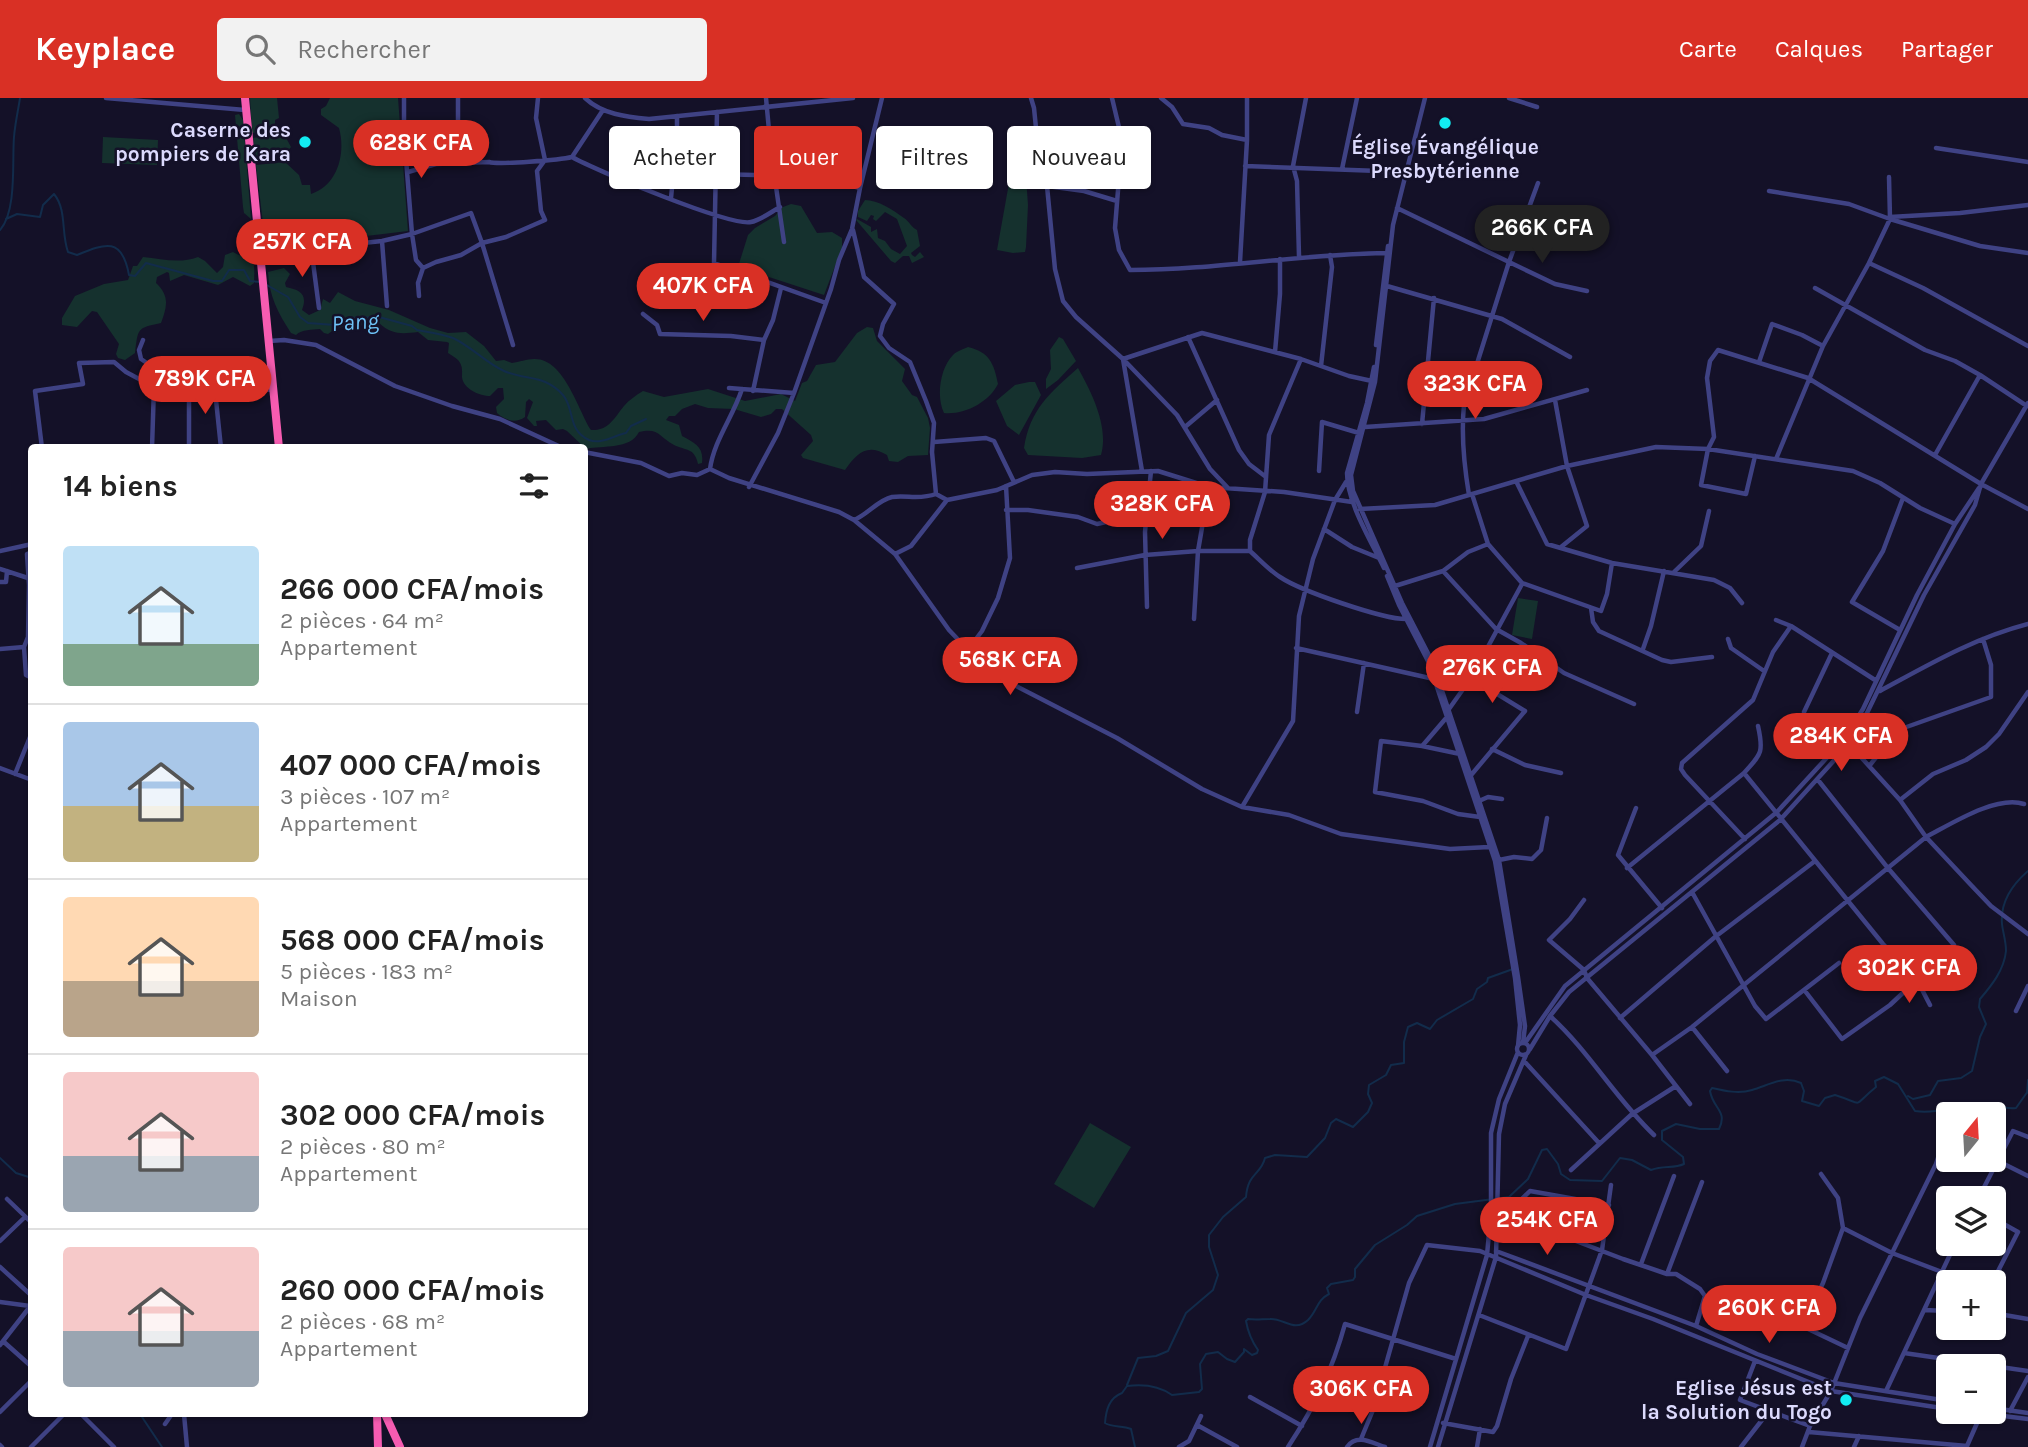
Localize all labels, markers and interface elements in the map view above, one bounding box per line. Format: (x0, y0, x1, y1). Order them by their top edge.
search box (217, 18, 707, 81)
text: Keyplace (35, 30, 175, 68)
icon: search (241, 30, 279, 68)
text: Rechercher (297, 34, 430, 65)
text: Carte (1679, 35, 1737, 63)
text: Calques (1775, 35, 1863, 63)
text: Partager (1901, 35, 1993, 63)
marker: Église Évangélique Presbytérienne (1437, 115, 1453, 131)
place label: Caserne des pompiers de Kara (115, 118, 291, 166)
pin: 628K CFA (349, 120, 493, 180)
chip: Acheter (609, 126, 740, 189)
chip: Louer (754, 126, 862, 189)
chip: Filtres (876, 126, 993, 189)
chip: Nouveau (1007, 126, 1151, 189)
text: 628K CFA (369, 129, 473, 156)
place label: Église Évangélique Presbytérienne (1351, 133, 1539, 183)
marker: Caserne des pompiers de Kara (297, 134, 313, 150)
pin: 266K CFA (1470, 206, 1614, 265)
text: 266K CFA (1491, 214, 1593, 241)
pin: 257K CFA (230, 220, 374, 279)
text: 257K CFA (252, 228, 352, 255)
pin: 407K CFA (631, 264, 775, 323)
text: 407K CFA (653, 272, 753, 299)
water label: Pang (330, 307, 381, 337)
pin: 789K CFA (133, 356, 277, 416)
pin: 323K CFA (1403, 362, 1547, 421)
text: 789K CFA (154, 365, 256, 392)
text: 323K CFA (1423, 370, 1527, 397)
icon: filters (515, 467, 553, 505)
text: 14 biens (63, 468, 178, 504)
pin: 328K CFA (1090, 482, 1234, 541)
text: 328K CFA (1110, 490, 1214, 517)
text: 266 000 CFA/mois (280, 571, 544, 607)
icon: home (119, 574, 203, 658)
text: 2 pièces · 64 m² (280, 607, 444, 634)
text: Appartement (280, 634, 417, 661)
pin: 568K CFA (938, 638, 1082, 697)
text: 568K CFA (958, 646, 1062, 673)
pin: 276K CFA (1420, 646, 1564, 705)
text: 276K CFA (1442, 654, 1542, 681)
pin: 284K CFA (1769, 714, 1913, 773)
text: 284K CFA (1789, 722, 1893, 749)
text: 407 000 CFA/mois (280, 747, 541, 783)
icon: home (119, 750, 203, 834)
text: 3 pièces · 107 m² (280, 783, 450, 810)
text: Appartement (280, 810, 417, 837)
text: 568 000 CFA/mois (280, 922, 545, 958)
icon: home (119, 925, 203, 1009)
pin: 302K CFA (1837, 946, 1981, 1005)
text: 302K CFA (1857, 954, 1961, 981)
text: 5 pièces · 183 m² (280, 958, 453, 985)
text: Maison (280, 985, 358, 1012)
text: 302 000 CFA/mois (280, 1097, 545, 1133)
icon: home (119, 1100, 203, 1184)
north arrow (1936, 1102, 2006, 1172)
map controls (1936, 1102, 2006, 1424)
text: 2 pièces · 80 m² (280, 1133, 446, 1160)
text: Appartement (280, 1160, 417, 1187)
button: layers (1936, 1186, 2006, 1256)
pin: 254K CFA (1475, 1198, 1619, 1257)
text: 254K CFA (1496, 1206, 1598, 1233)
button: + (1936, 1270, 2006, 1340)
text: 260 000 CFA/mois (280, 1272, 545, 1308)
icon: home (119, 1275, 203, 1359)
pin: 260K CFA (1697, 1286, 1841, 1345)
text: 260K CFA (1717, 1294, 1821, 1321)
text: 2 pièces · 68 m² (280, 1308, 445, 1335)
text: Appartement (280, 1335, 417, 1362)
button: − (1936, 1354, 2006, 1424)
pin: 306K CFA (1289, 1366, 1433, 1426)
text: 306K CFA (1309, 1375, 1413, 1402)
place label: Eglise Jésus est la Solution du Togo (1641, 1376, 1832, 1424)
marker: Eglise Jésus est la Solution du Togo (1838, 1392, 1854, 1408)

